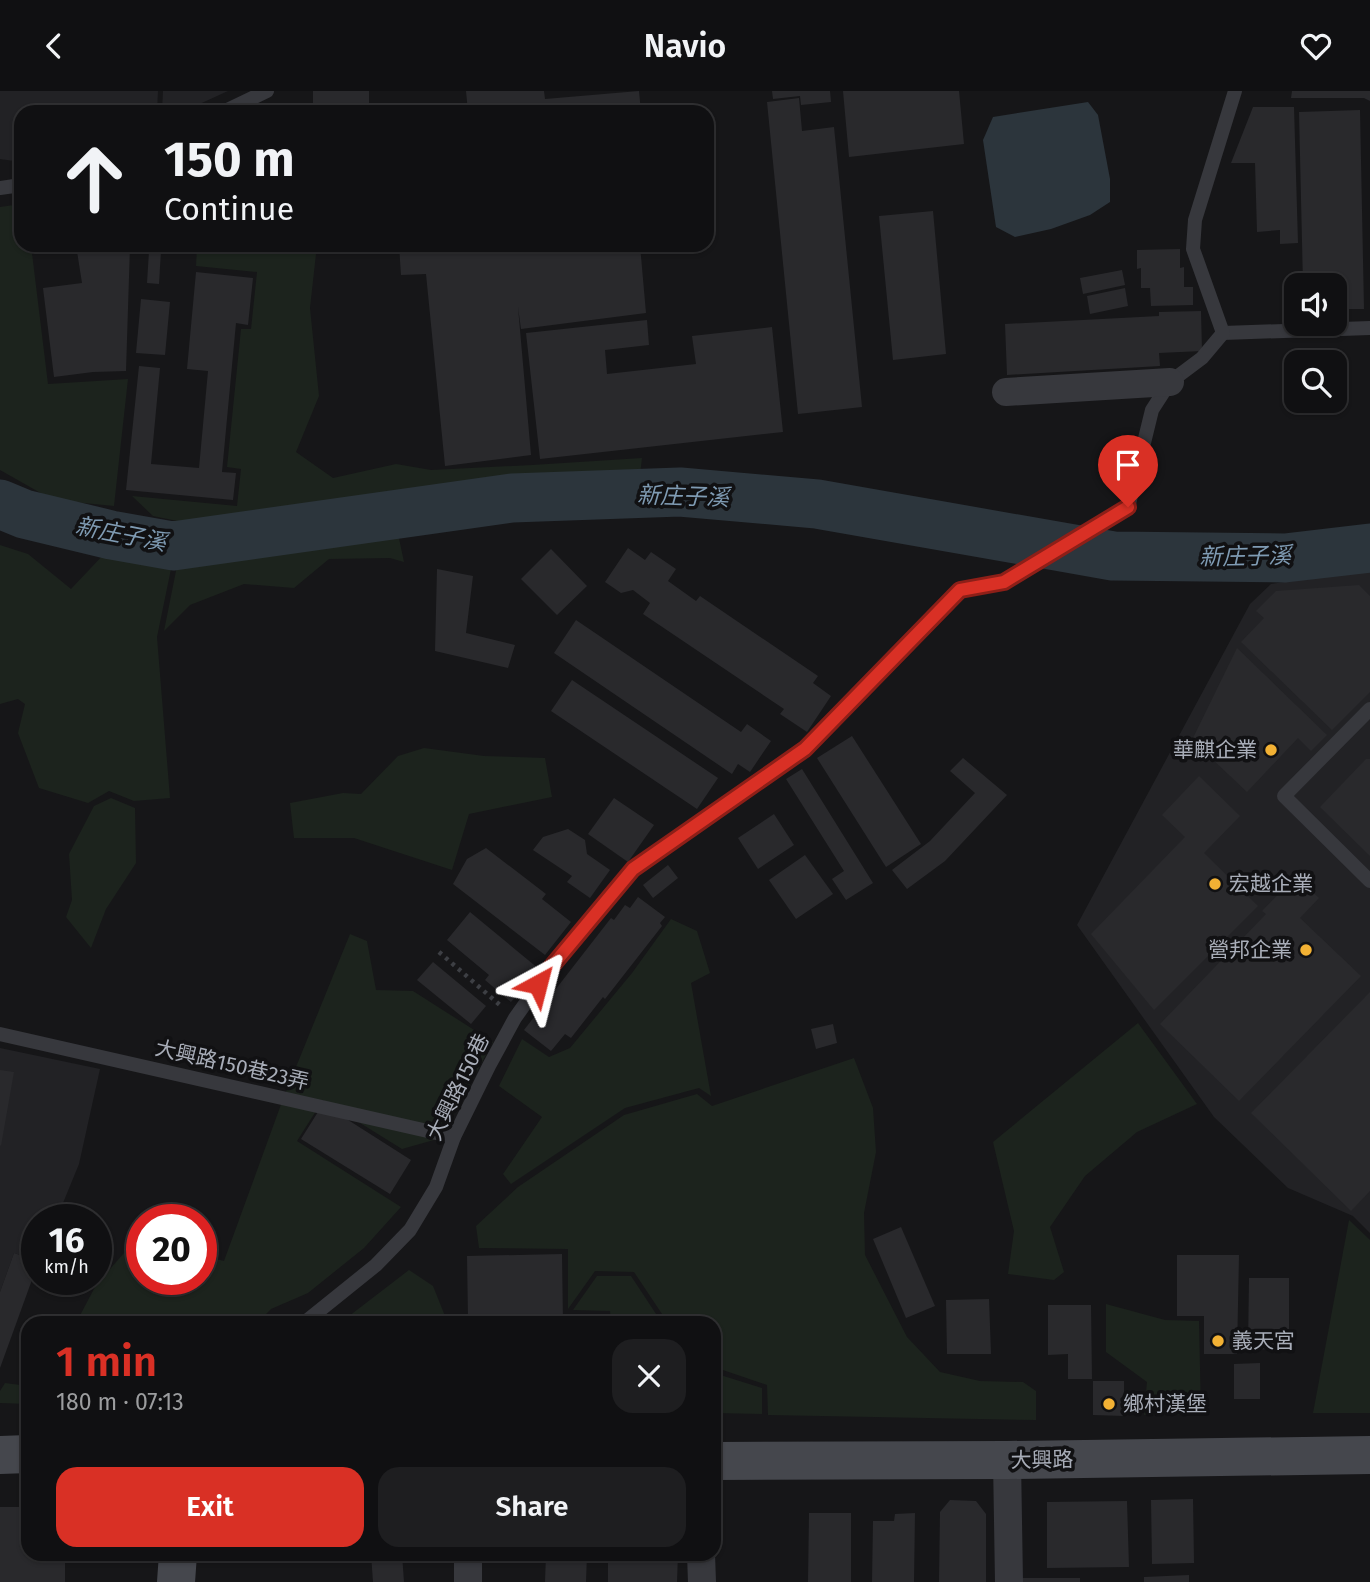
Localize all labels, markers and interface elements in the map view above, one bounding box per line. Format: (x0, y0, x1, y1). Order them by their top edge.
icon: back (35, 27, 73, 65)
text: Navio (644, 27, 726, 65)
icon: heart (1297, 27, 1335, 65)
text: 150 m (164, 130, 295, 189)
icon: ahead (49, 133, 140, 224)
text: Continue (164, 190, 294, 228)
map controls (1284, 273, 1347, 413)
button: sound (1284, 273, 1347, 336)
button: search (1284, 350, 1347, 413)
pin (1098, 435, 1158, 507)
icon: arrive (1109, 446, 1147, 484)
water label: 新庄子溪 (637, 480, 732, 512)
water label: 新庄子溪 (73, 511, 172, 557)
water label: 新庄子溪 (1199, 541, 1294, 571)
place label: 華麒企業 (1173, 737, 1257, 763)
marker: 華麒企業 (1263, 742, 1279, 758)
place label: 宏越企業 (1229, 871, 1313, 897)
marker: 宏越企業 (1207, 876, 1223, 892)
place label: 營邦企業 (1208, 937, 1292, 963)
marker: 營邦企業 (1298, 942, 1314, 958)
position arrow (501, 947, 575, 1021)
street label: 大興路150巷 (421, 1029, 495, 1145)
street label: 大興路150巷23弄 (153, 1035, 311, 1095)
speed limit sign: 20 (126, 1204, 217, 1295)
text: 16 (49, 1219, 84, 1261)
text: km/h (44, 1256, 89, 1278)
place label: 義天宮 (1232, 1328, 1295, 1354)
marker: 義天宮 (1210, 1333, 1226, 1349)
text: 1 min (56, 1337, 157, 1387)
button: close (612, 1339, 686, 1413)
text: 180 m · 07:13 (56, 1388, 184, 1416)
place label: 鄉村漢堡 (1123, 1391, 1207, 1417)
marker: 鄉村漢堡 (1101, 1396, 1117, 1412)
street label: 大興路 (1010, 1446, 1074, 1474)
button: Exit (56, 1467, 364, 1547)
button: Share (378, 1467, 686, 1547)

